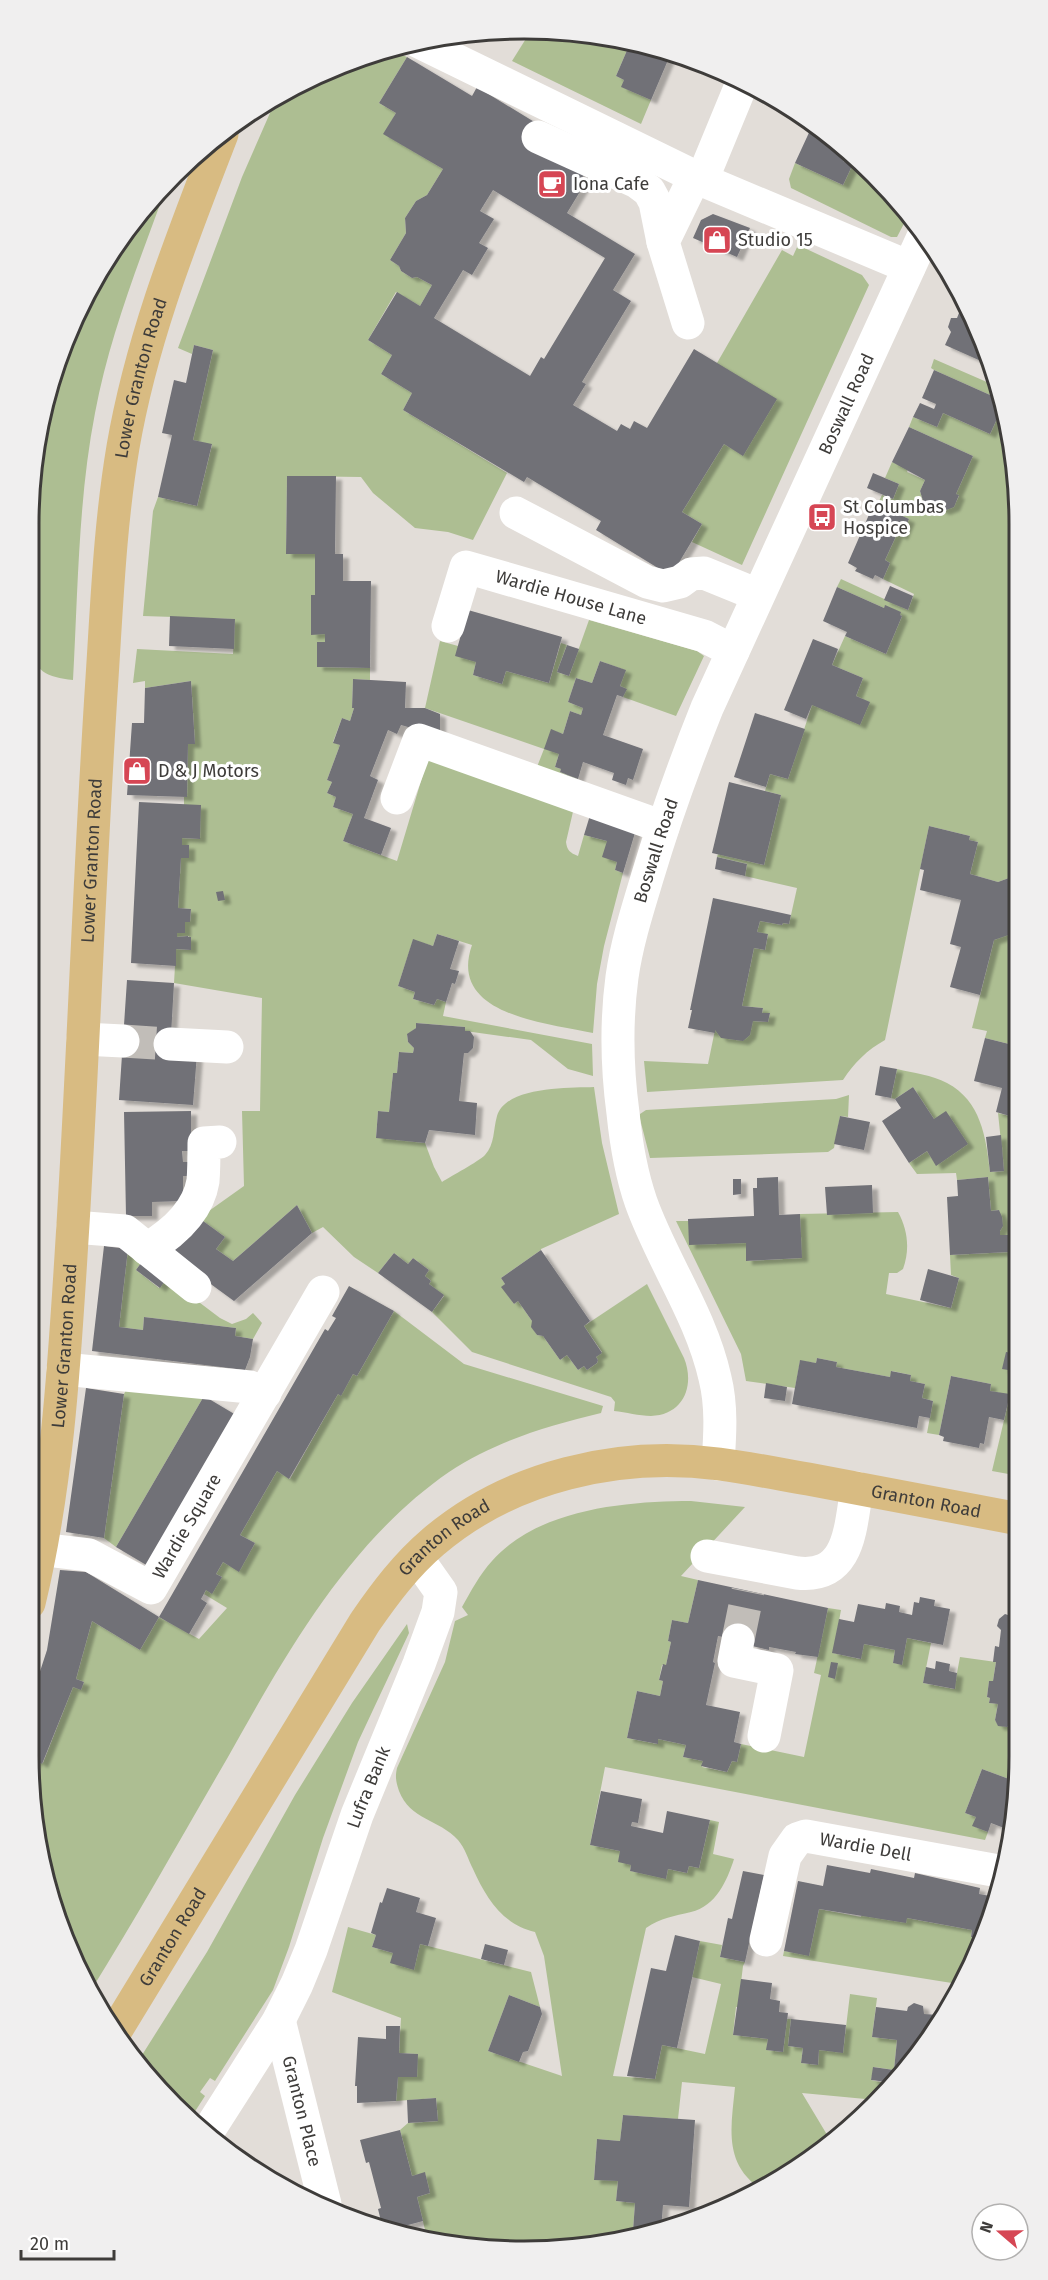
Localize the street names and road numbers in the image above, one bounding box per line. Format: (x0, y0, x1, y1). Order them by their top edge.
street label: Lower Granton Road (110, 295, 172, 460)
street label: Boswall Road (814, 350, 879, 458)
street label: Wardie House Lane (493, 565, 649, 630)
street label: Lower Granton Road (77, 777, 107, 944)
street label: Boswall Road (629, 795, 683, 906)
street label: Lower Granton Road (47, 1263, 82, 1429)
street label: Wardie Square (148, 1470, 226, 1583)
street label: Granton Road (869, 1480, 983, 1523)
street label: Granton Road (393, 1494, 494, 1581)
street label: Lufra Bank (342, 1742, 395, 1831)
street label: Wardie Dell (818, 1828, 913, 1866)
street label: Granton Road (134, 1884, 211, 1991)
street label: Granton Place (277, 2053, 326, 2169)

